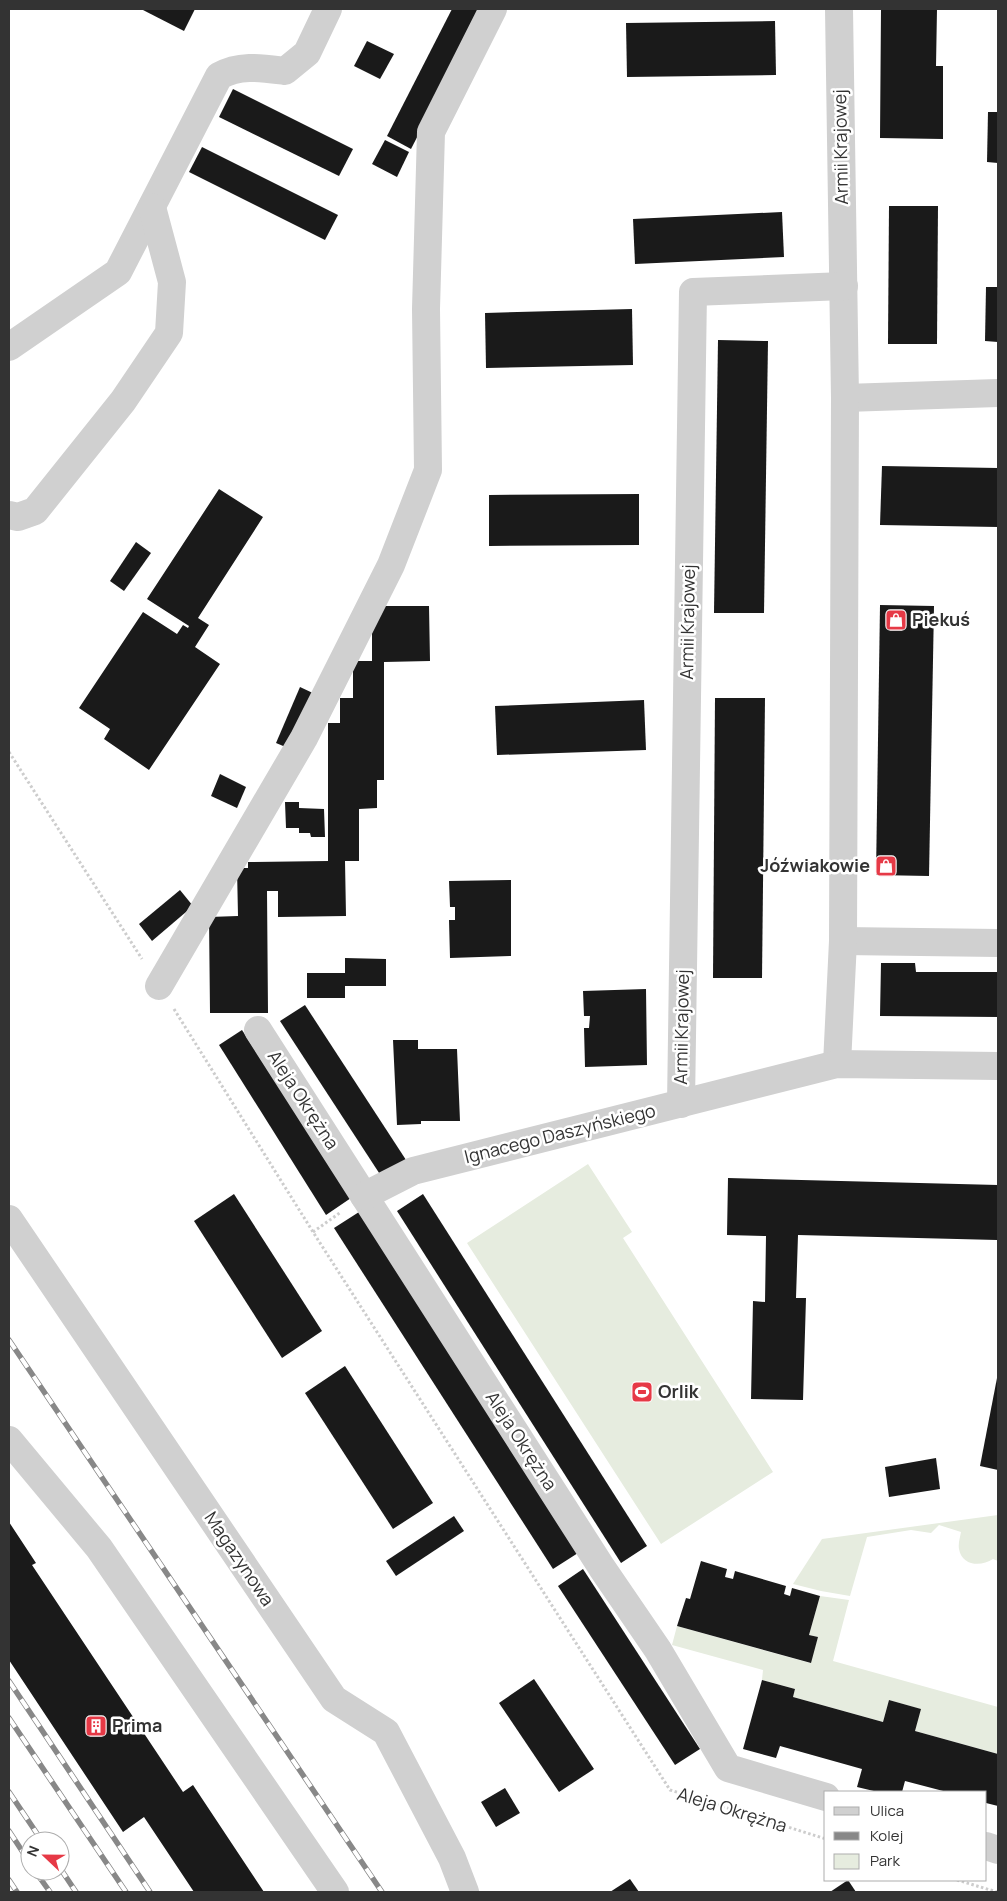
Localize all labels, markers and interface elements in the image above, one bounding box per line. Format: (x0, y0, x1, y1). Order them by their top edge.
street label: Armii Krajowej (827, 89, 853, 205)
street label: Armii Krajowej (674, 564, 700, 680)
place label: Piekuś (912, 607, 970, 631)
shop icon: Piekuś (884, 608, 908, 632)
place label: Jóźwiakowie (760, 853, 870, 877)
shop icon: Jóźwiakowie (874, 854, 898, 878)
street label: Armii Krajowej (668, 969, 694, 1085)
street label: Aleja Okrężna (263, 1045, 345, 1154)
street label: Ignacego Daszyńskiego (462, 1098, 658, 1168)
place label: Orlik (658, 1379, 700, 1403)
sports icon: Orlik (630, 1380, 654, 1404)
street label: Aleja Okrężna (481, 1386, 563, 1495)
street label: Magazynowa (199, 1507, 280, 1610)
place label: Prima (112, 1713, 162, 1737)
building icon: Prima (84, 1714, 108, 1738)
street label: Aleja Okrężna (675, 1781, 790, 1837)
legend (824, 1791, 987, 1881)
text: Ulica (870, 1800, 904, 1821)
text: Kolej (870, 1825, 903, 1846)
north arrow (20, 1831, 70, 1881)
text: N (22, 1843, 43, 1859)
text: Park (870, 1850, 900, 1871)

